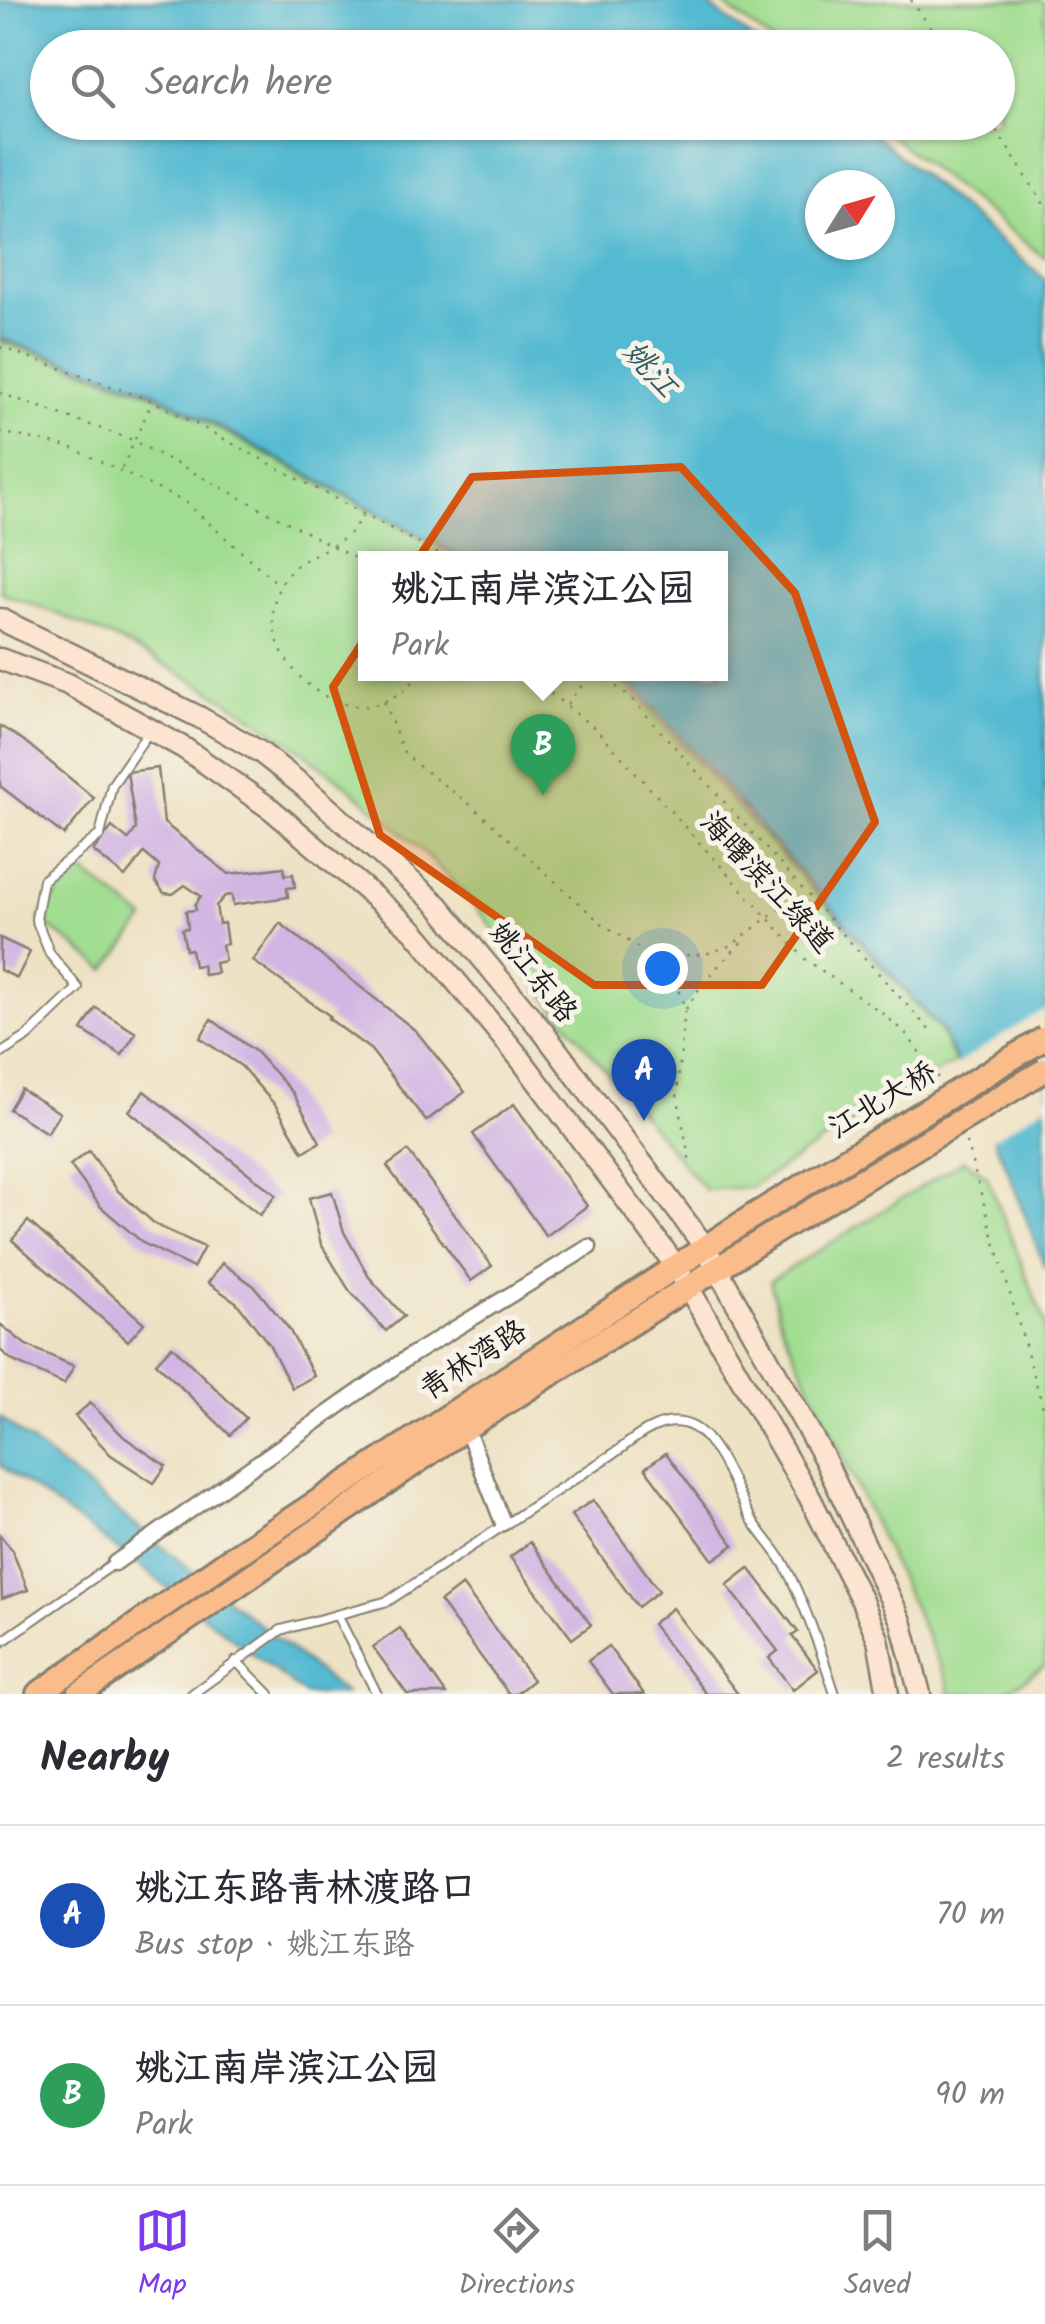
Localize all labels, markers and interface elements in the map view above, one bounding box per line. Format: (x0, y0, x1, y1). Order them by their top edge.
search box (30, 30, 1015, 140)
text: Search here (145, 55, 332, 115)
icon: search (65, 58, 120, 113)
north arrow (805, 170, 895, 260)
water label: 姚江 (609, 329, 691, 412)
popup (358, 551, 728, 681)
text: 姚江南岸滨江公园 (391, 561, 695, 621)
text: Park (391, 621, 449, 672)
pin: B (510, 714, 576, 796)
street label: 海曙滨江绿道 (687, 801, 845, 965)
street label: 姚江东路 (476, 911, 588, 1035)
your location (637, 943, 688, 994)
pin: A (612, 1038, 676, 1121)
street label: 江北大桥 (819, 1050, 947, 1152)
street label: 青林湾路 (411, 1308, 537, 1414)
text: Nearby (40, 1726, 169, 1793)
text: 2 results (886, 1734, 1005, 1785)
text: 姚江东路青林渡路口 (135, 1860, 477, 1920)
text: A (62, 1890, 83, 1941)
text: 70 m (936, 1890, 1005, 1941)
text: Bus stop · 姚江东路 (135, 1920, 414, 1971)
text: 姚江南岸滨江公园 (135, 2040, 439, 2100)
text: B (63, 2070, 82, 2121)
text: 90 m (935, 2070, 1005, 2121)
text: Park (135, 2100, 193, 2151)
tab: Map (135, 2203, 190, 2308)
tab: Directions (459, 2203, 575, 2308)
tab: Saved (844, 2203, 910, 2308)

